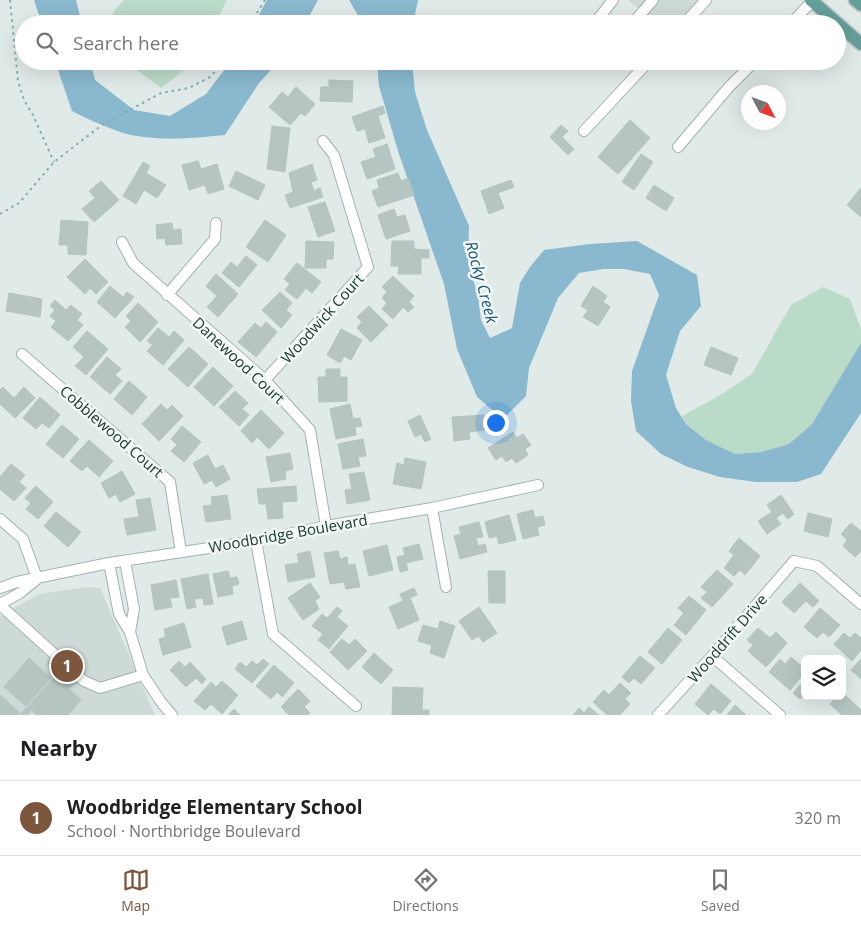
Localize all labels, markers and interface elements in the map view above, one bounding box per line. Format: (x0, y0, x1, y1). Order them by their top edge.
search box (15, 15, 846, 70)
icon: search (33, 29, 61, 57)
text: Search here (73, 30, 179, 56)
north arrow (741, 85, 786, 130)
water label: Rocky Creek (460, 238, 504, 327)
street label: Woodwick Court (276, 269, 368, 367)
street label: Danewood Court (189, 312, 289, 408)
street label: Cobblewood Court (56, 381, 168, 481)
your location (483, 410, 509, 436)
street label: Woodbridge Boulevard (207, 509, 369, 557)
street label: Wooddrift Drive (683, 589, 771, 687)
pin: 1 (51, 647, 83, 685)
map controls (801, 655, 846, 700)
button: layers (801, 655, 846, 700)
text: Nearby (20, 734, 97, 762)
text: Woodbridge Elementary School (67, 794, 362, 820)
text: 1 (31, 807, 41, 829)
text: 320 m (795, 807, 841, 829)
text: School · Northbridge Boulevard (67, 820, 301, 842)
tab: Map (121, 866, 150, 915)
tab: Directions (392, 866, 459, 915)
tab: Saved (701, 866, 740, 915)

